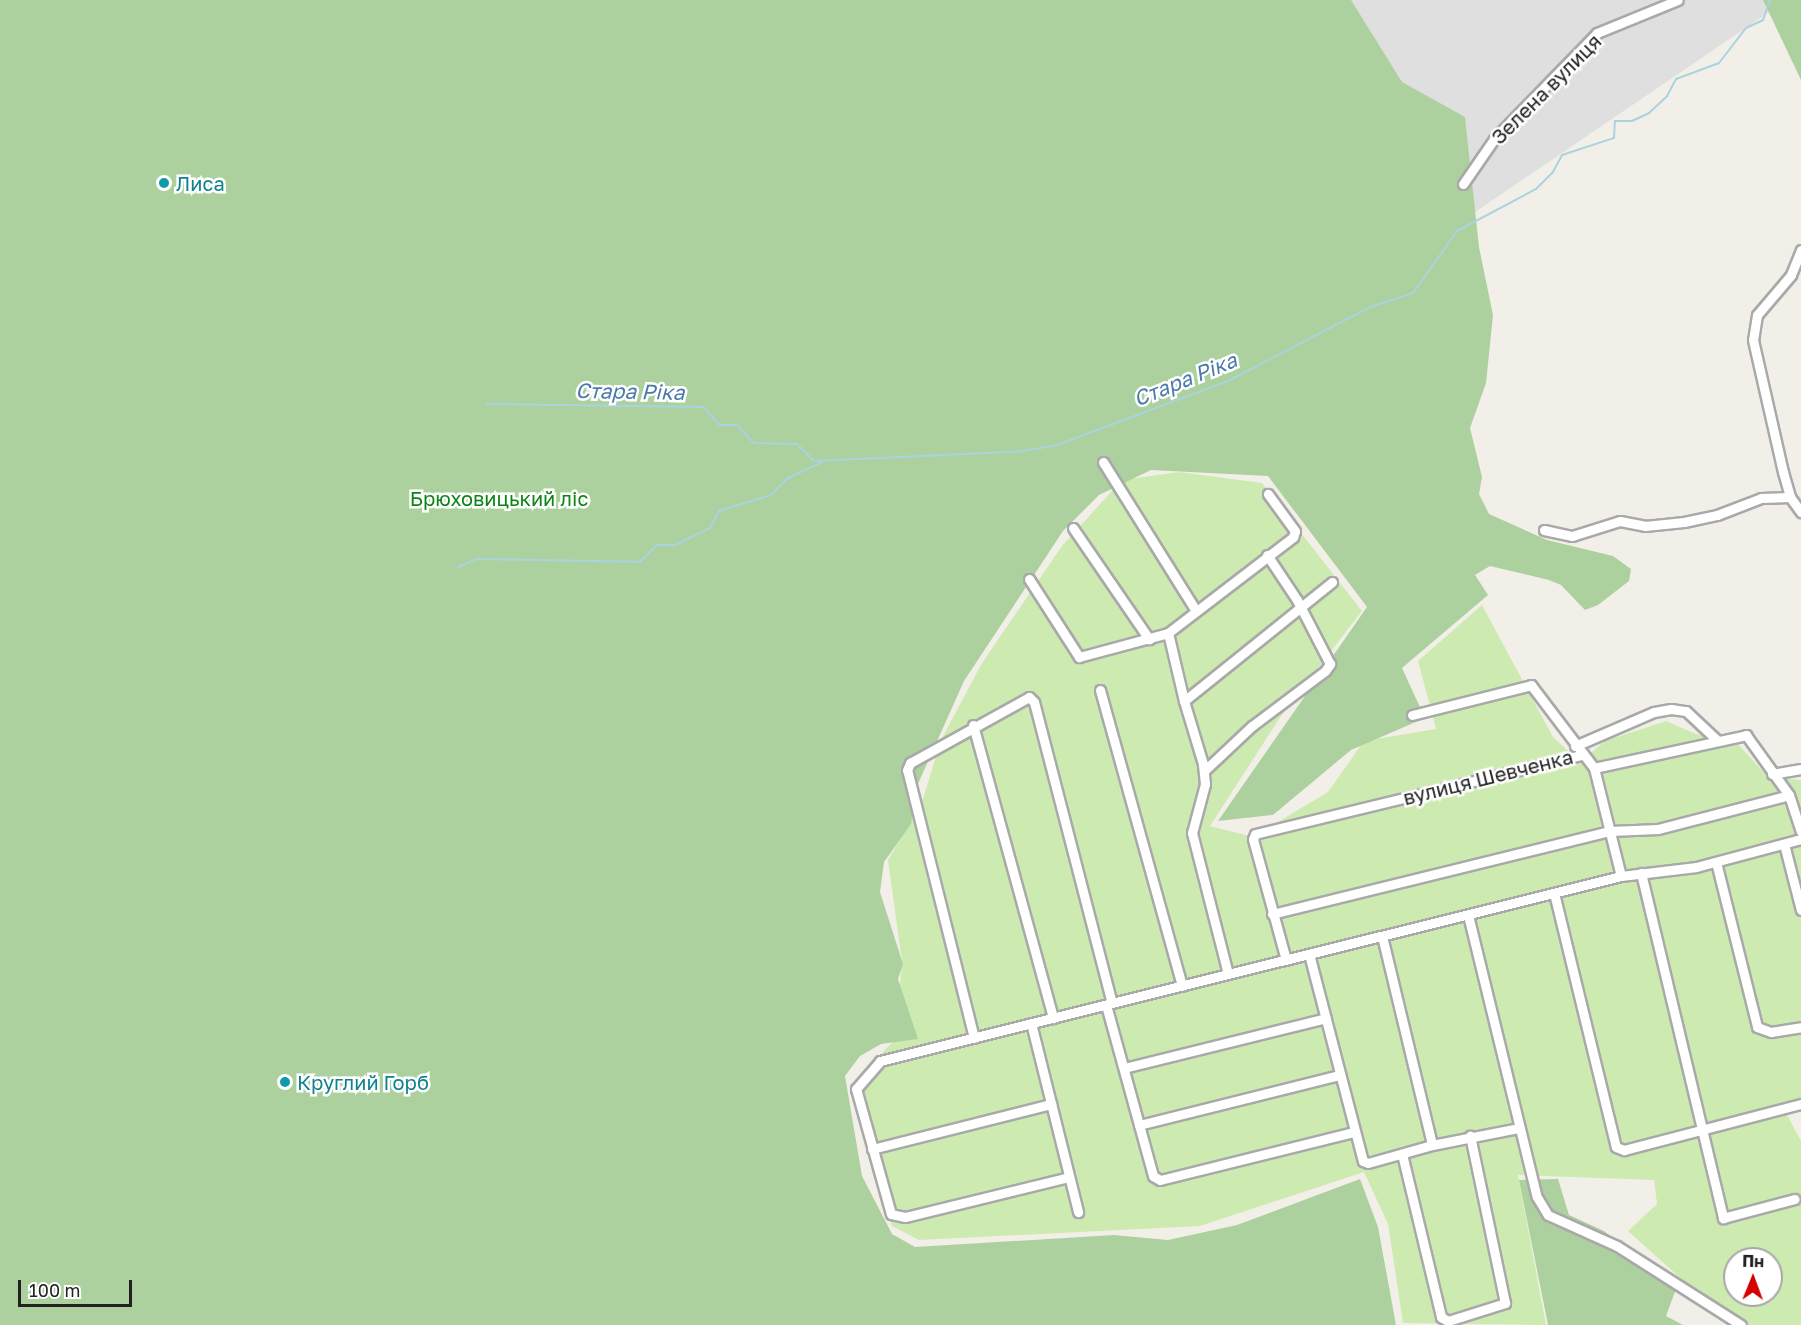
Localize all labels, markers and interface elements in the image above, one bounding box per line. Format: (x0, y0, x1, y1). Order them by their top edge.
street label: Зелена вулиця (1486, 29, 1606, 149)
place label: Лиса (176, 171, 225, 195)
marker: Лиса (157, 176, 171, 190)
water label: Стара Ріка (1130, 347, 1240, 411)
water label: Стара Ріка (575, 377, 685, 405)
park label: Брюховицький ліс (410, 486, 588, 510)
street label: вулиця Шевченка (1400, 744, 1576, 810)
place label: Круглий Горб (297, 1070, 429, 1094)
marker: Круглий Горб (278, 1075, 292, 1089)
north arrow (1723, 1247, 1783, 1307)
text: Пн (1742, 1251, 1764, 1271)
scale bar (21, 1268, 135, 1306)
text: 100 m (29, 1279, 80, 1301)

